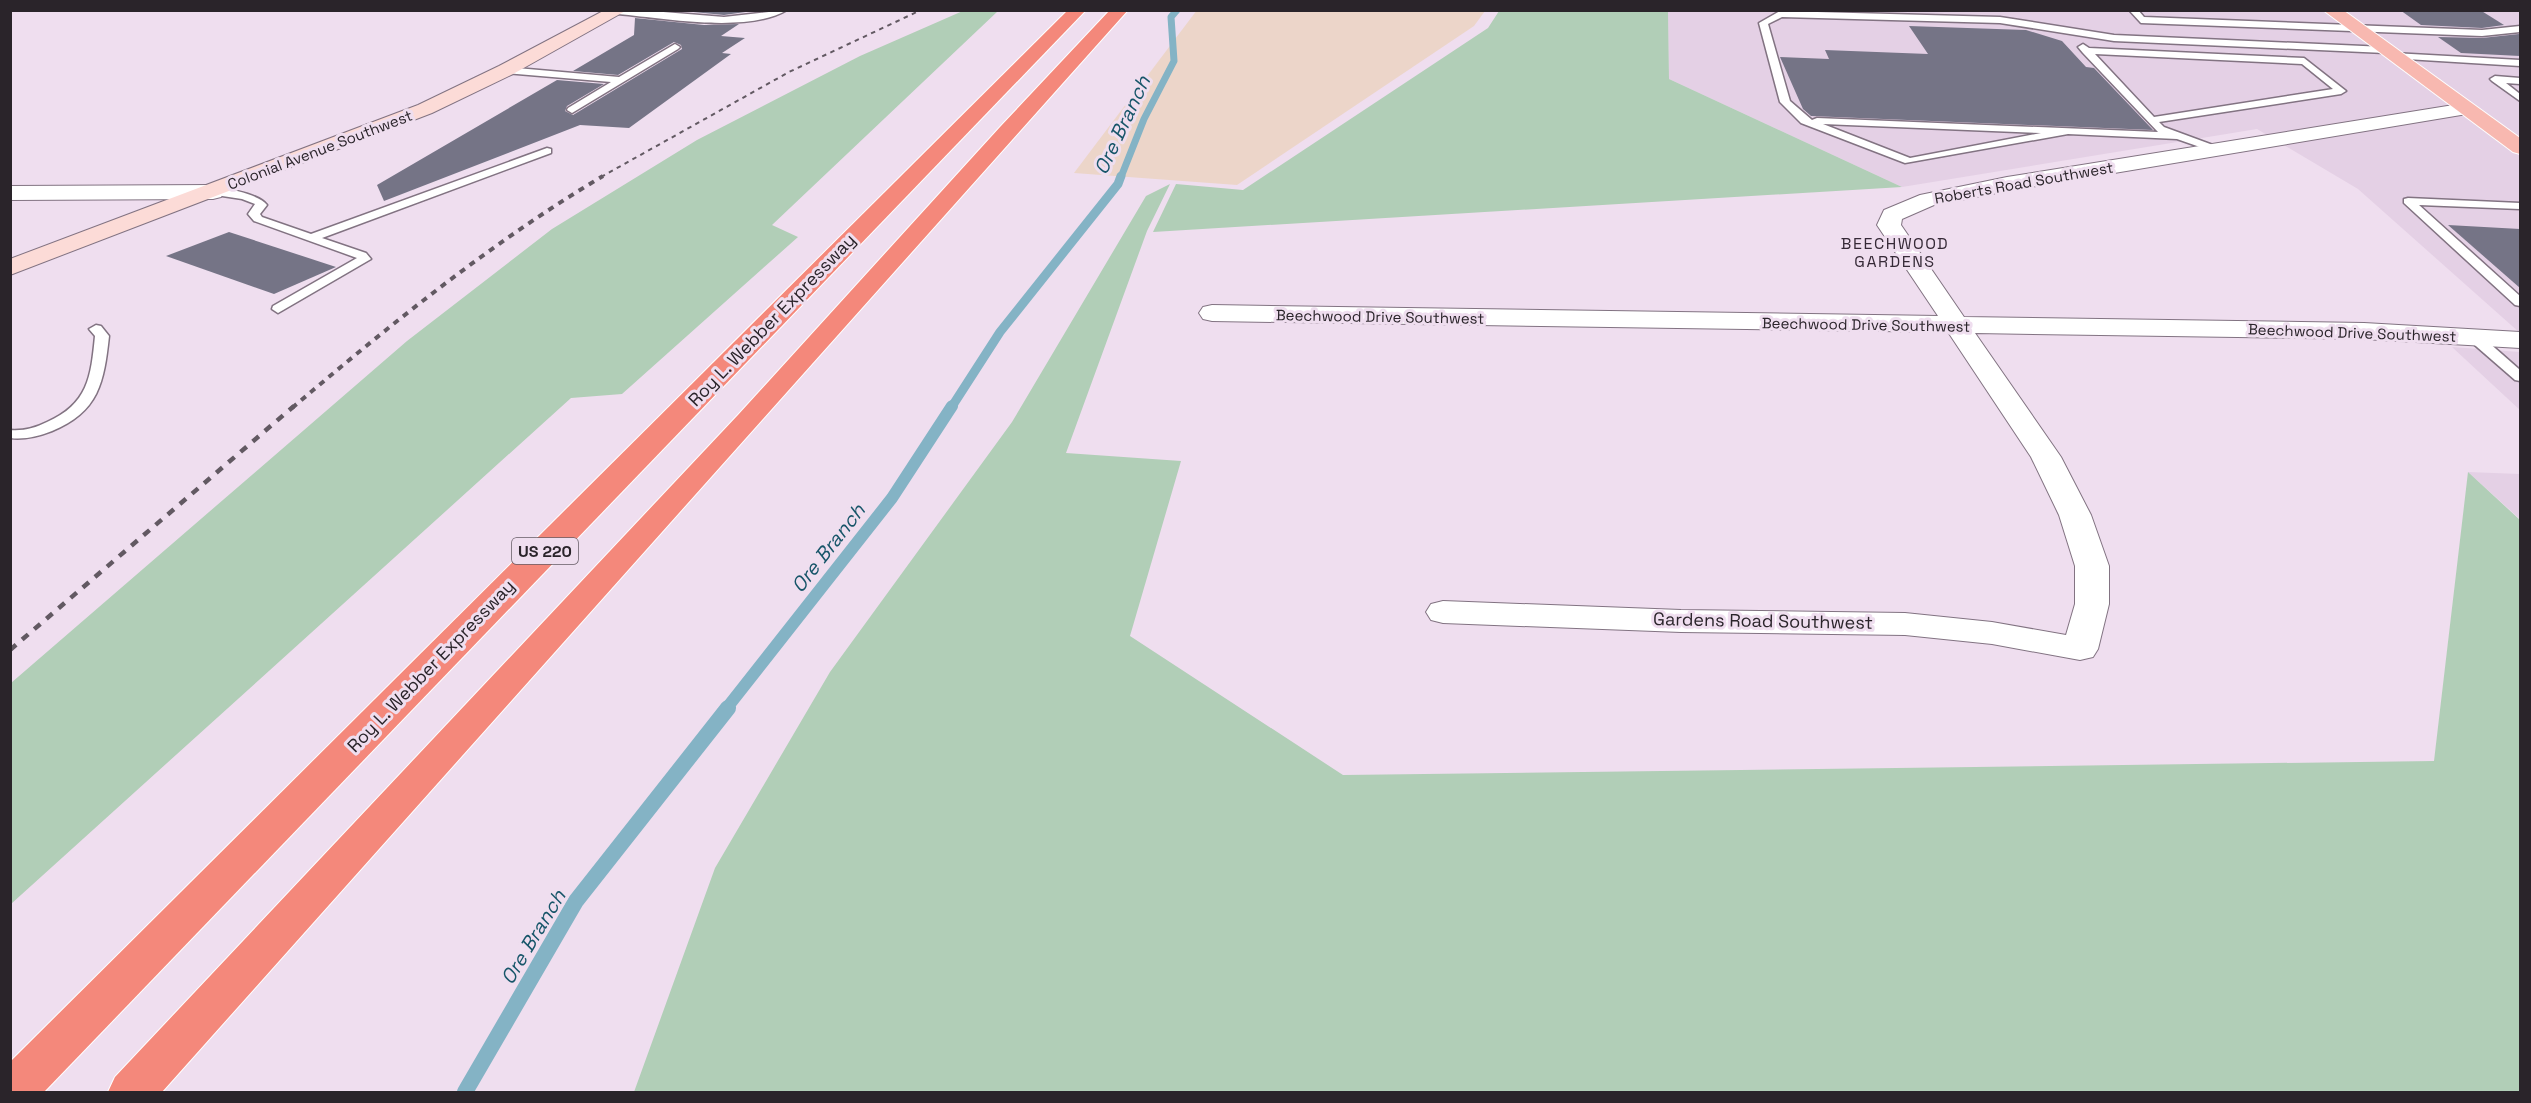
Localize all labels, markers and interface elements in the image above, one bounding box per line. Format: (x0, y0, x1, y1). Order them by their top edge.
water label: Ore Branch (1088, 71, 1156, 179)
street label: Colonial Avenue Southwest (225, 105, 415, 194)
street label: Roberts Road Southwest (1933, 157, 2115, 208)
street label: Roy L. Webber Expressway (683, 228, 860, 411)
district label: BEECHWOOD GARDENS (1841, 233, 1949, 272)
street label: Beechwood Drive Southwest (1276, 305, 1485, 328)
street label: Beechwood Drive Southwest (1762, 313, 1971, 336)
street label: Beechwood Drive Southwest (2247, 319, 2457, 346)
water label: Ore Branch (785, 498, 871, 598)
road number: US 220 (512, 538, 578, 564)
street label: Roy L. Webber Expressway (342, 574, 519, 757)
street label: Gardens Road Southwest (1653, 607, 1873, 634)
water label: Ore Branch (495, 884, 572, 989)

